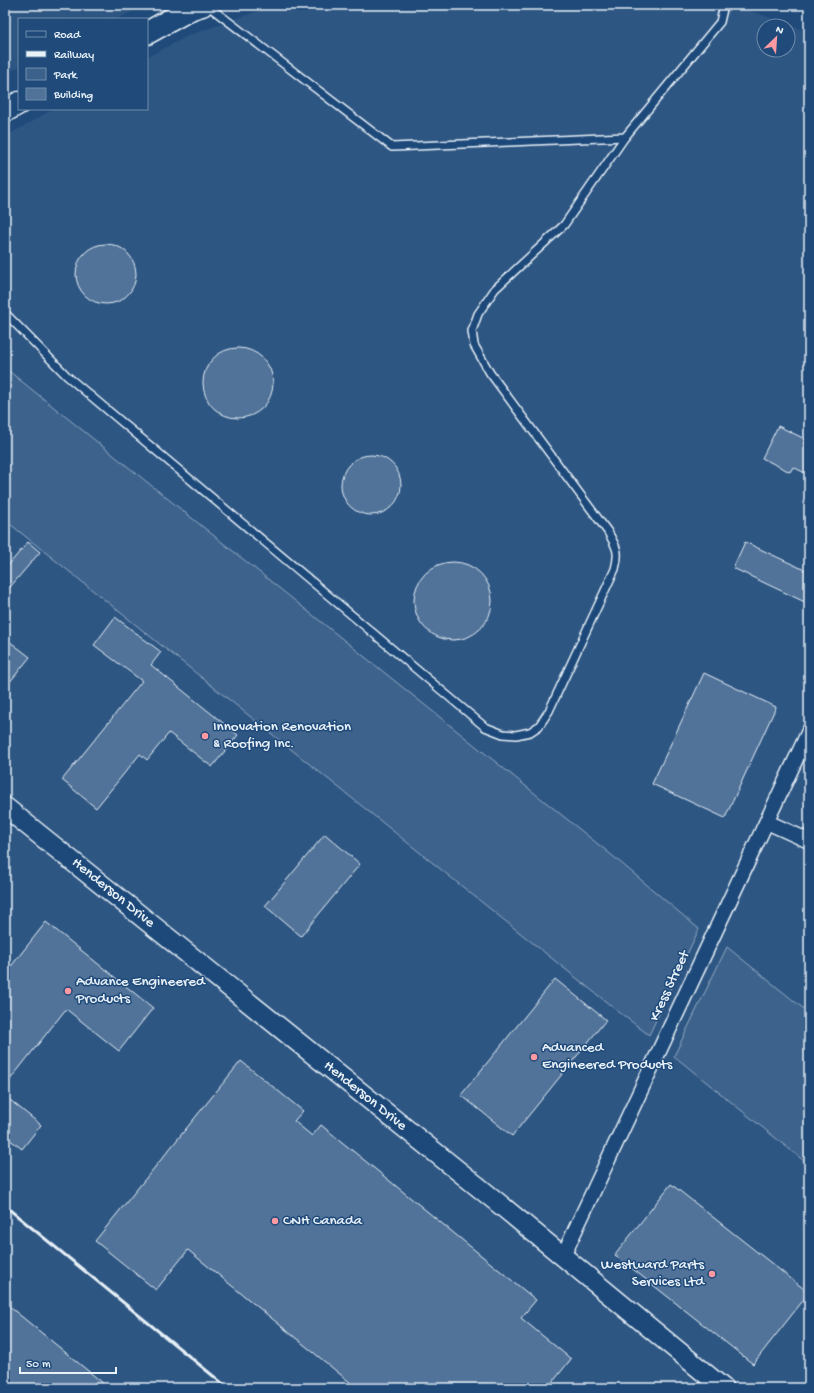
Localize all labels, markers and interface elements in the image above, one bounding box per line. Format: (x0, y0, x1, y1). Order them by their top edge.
legend (18, 18, 148, 110)
north arrow (756, 18, 796, 58)
text: N (774, 24, 785, 38)
text: Road (54, 29, 81, 43)
text: Railway (54, 49, 94, 63)
text: Park (53, 69, 79, 83)
text: Building (53, 89, 93, 103)
place label: Innovation Renovation & Roofing Inc. (213, 718, 351, 753)
marker: Innovation Renovation & Roofing Inc. (200, 731, 210, 741)
street label: Henderson Drive (68, 854, 158, 932)
street label: Kress Street (646, 946, 695, 1024)
place label: Advance Engineered Products (75, 973, 206, 1008)
marker: Advance Engineered Products (63, 986, 73, 996)
place label: Advanced Engineered Products (542, 1039, 673, 1074)
marker: Advanced Engineered Products (529, 1052, 539, 1062)
street label: Henderson Drive (320, 1057, 410, 1135)
place label: CNH Canada (283, 1212, 363, 1230)
marker: CNH Canada (270, 1216, 280, 1226)
place label: Westward Parts Services Ltd (601, 1256, 705, 1291)
marker: Westward Parts Services Ltd (707, 1269, 717, 1279)
scale bar (20, 1349, 116, 1375)
text: 50 m (26, 1358, 51, 1372)

